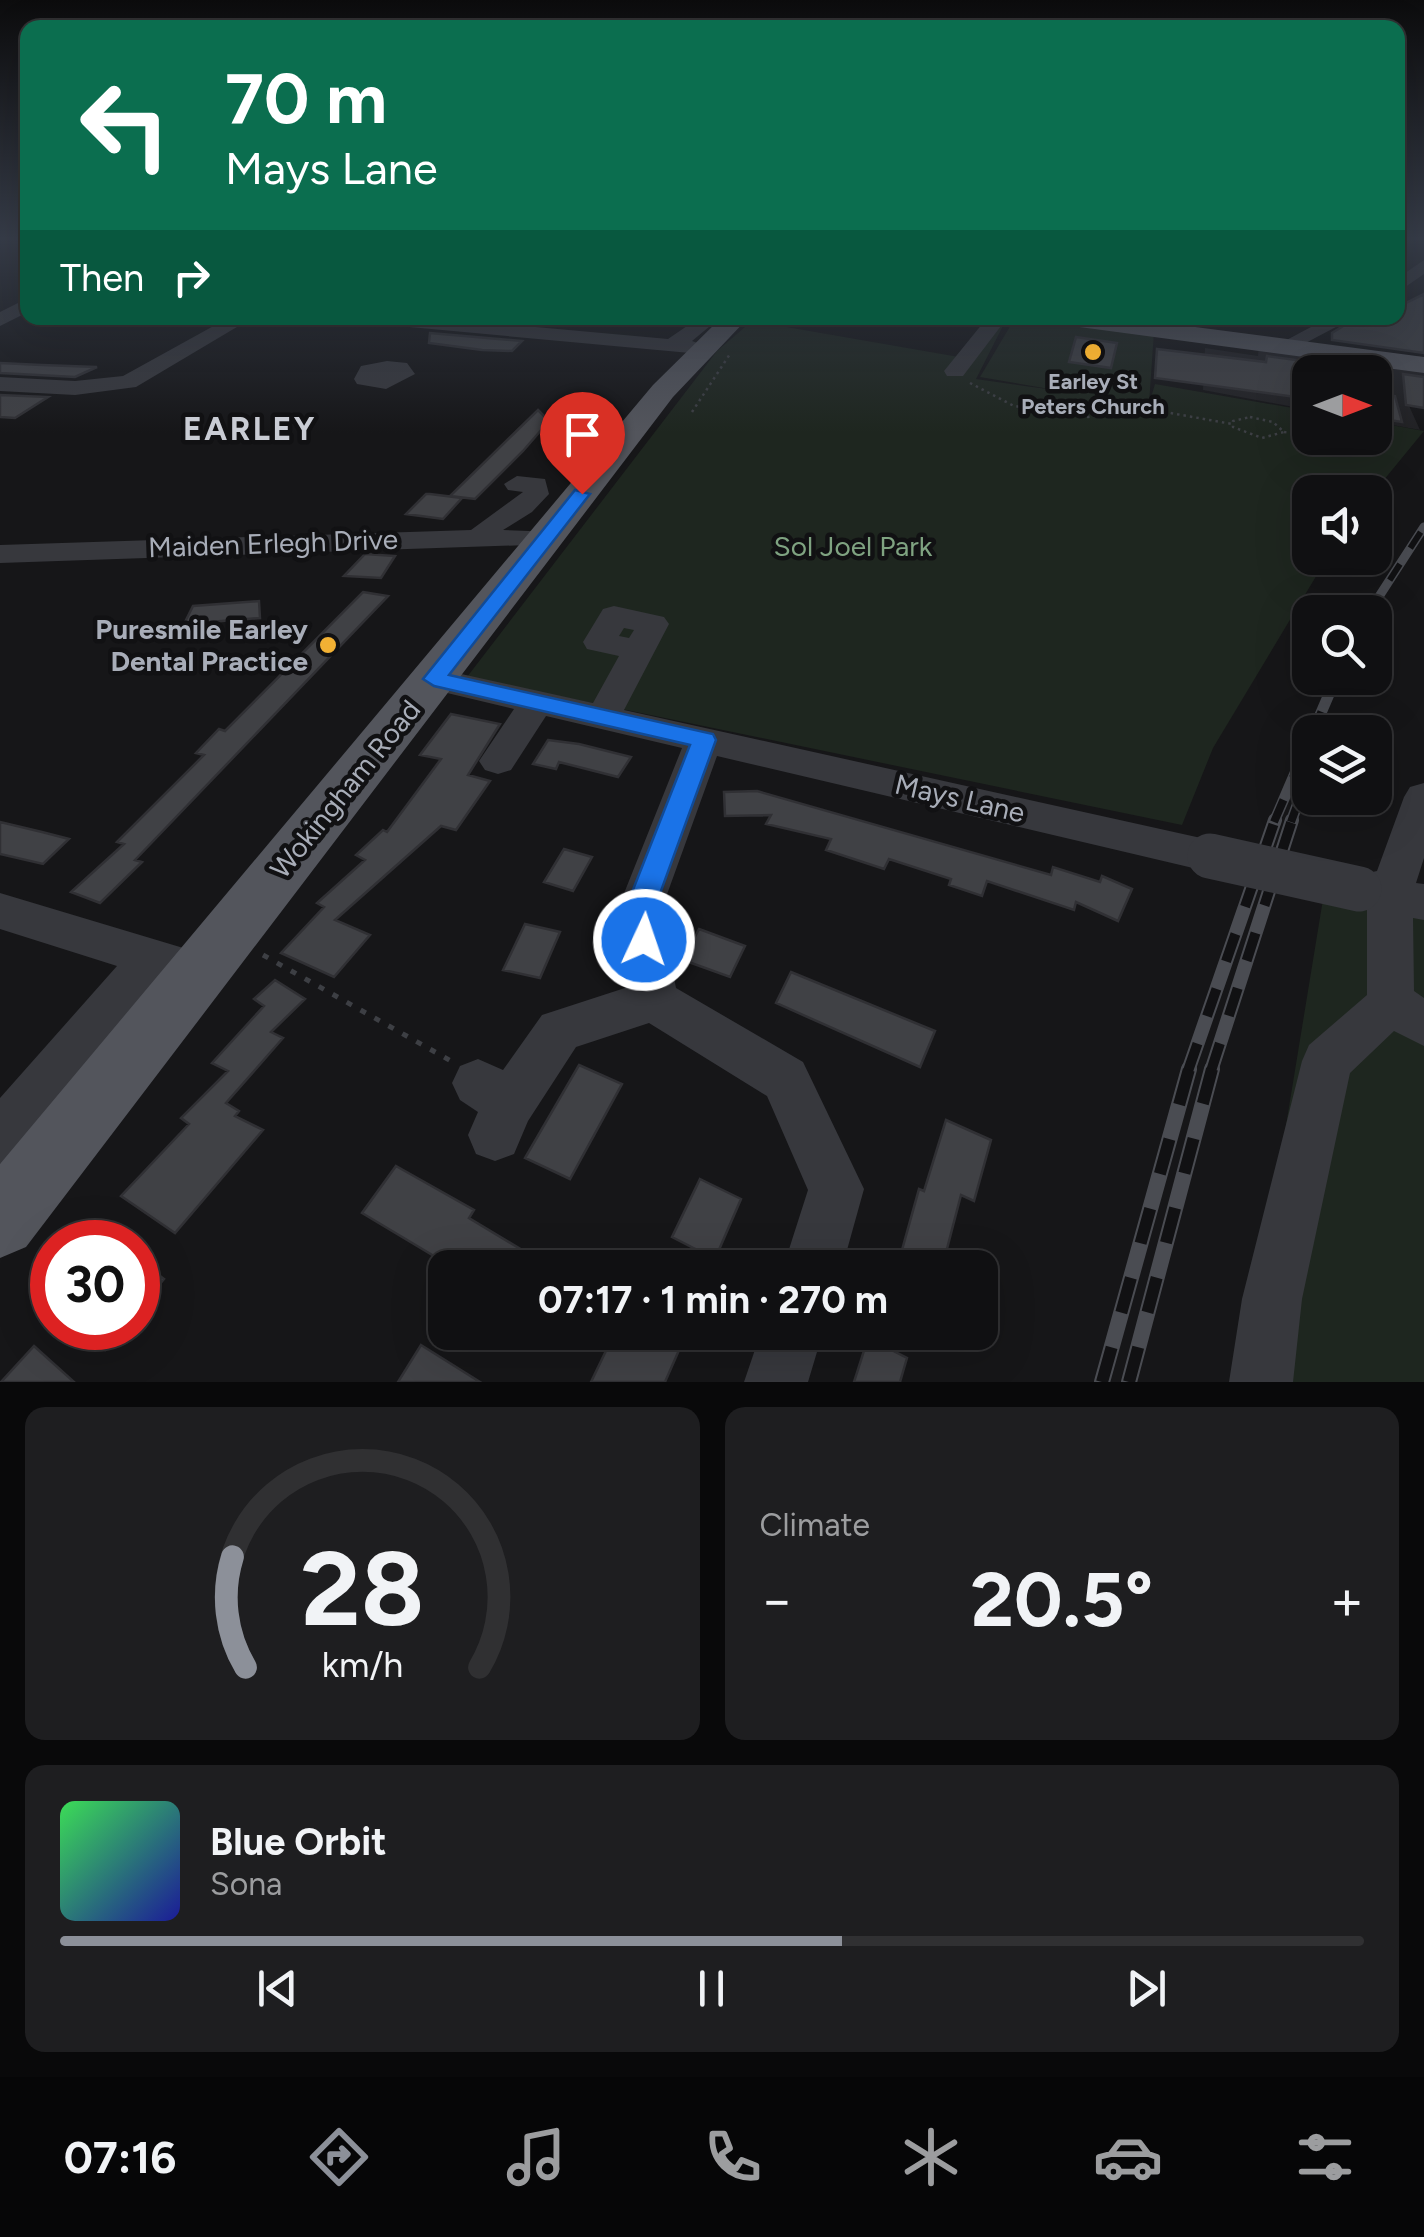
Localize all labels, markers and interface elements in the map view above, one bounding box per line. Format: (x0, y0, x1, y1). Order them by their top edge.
text: 70 m (225, 56, 387, 141)
icon: left (60, 60, 190, 190)
text: Mays Lane (225, 141, 437, 195)
icon: right (164, 250, 219, 305)
text: Then (60, 255, 144, 301)
marker: Earley St Peters Church (1082, 341, 1104, 363)
north arrow (1292, 355, 1392, 455)
map controls (1292, 355, 1392, 815)
place label: Earley St Peters Church (1021, 368, 1165, 420)
pin (540, 392, 625, 495)
icon: arrive (555, 407, 610, 462)
district label: EARLEY (183, 410, 317, 448)
button: sound (1292, 475, 1392, 575)
street label: Maiden Erlegh Drive (148, 522, 398, 564)
park label: Sol Joel Park (774, 529, 933, 563)
button: search (1292, 595, 1392, 695)
place label: Puresmile Earley Dental Practice (95, 612, 309, 678)
marker: Puresmile Earley Dental Practice (317, 634, 339, 656)
street label: Wokingham Road (263, 693, 427, 885)
button: layers (1292, 715, 1392, 815)
street label: Mays Lane (892, 767, 1028, 829)
position arrow (592, 888, 696, 992)
speed limit sign: 30 (30, 1220, 160, 1350)
text: 07:17 · 1 min · 270 m (538, 1277, 888, 1323)
text: Climate (760, 1506, 870, 1544)
text: 28 (300, 1526, 424, 1651)
text: 20.5° (970, 1555, 1153, 1645)
text: − (760, 1567, 794, 1633)
text: + (1330, 1567, 1364, 1633)
text: km/h (321, 1643, 403, 1686)
text: Blue Orbit (210, 1819, 386, 1865)
text: Sona (210, 1865, 282, 1903)
icon: previous (250, 1961, 305, 2016)
icon: pause (684, 1961, 739, 2016)
icon: next (1119, 1961, 1174, 2016)
icon: directions (304, 2122, 374, 2192)
icon: music (501, 2122, 571, 2192)
icon: phone (698, 2122, 768, 2192)
icon: climate (896, 2122, 966, 2192)
icon: car (1093, 2122, 1163, 2192)
icon: filters (1290, 2122, 1360, 2192)
text: 07:16 (64, 2130, 176, 2184)

